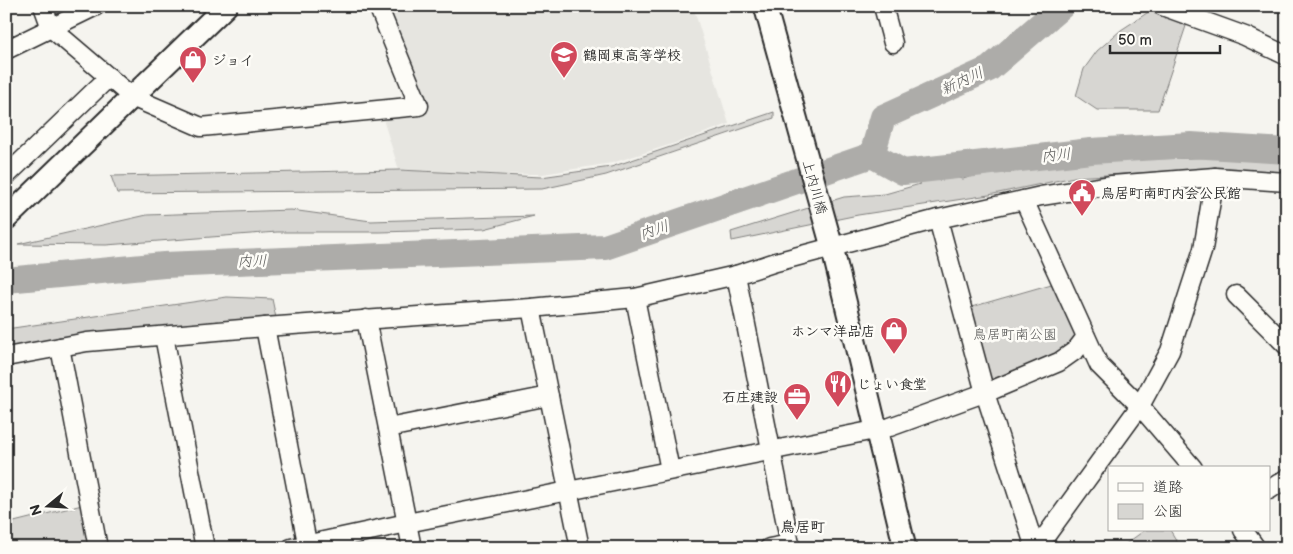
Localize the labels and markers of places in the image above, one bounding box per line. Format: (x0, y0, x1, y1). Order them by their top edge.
school or university icon: 鶴岡東高等学校 (549, 40, 579, 79)
shop icon: ジョイ (178, 45, 208, 84)
place label: 鶴岡東高等学校 (583, 47, 681, 64)
place label: ジョイ (212, 52, 254, 69)
public building icon: 鳥居町南町内会公民館 (1067, 178, 1097, 217)
place label: 鳥居町南町内会公民館 (1101, 185, 1241, 202)
shop icon: ホンマ洋品店 (879, 316, 909, 355)
place label: ホンマ洋品店 (791, 323, 875, 340)
restaurant icon: じょい食堂 (823, 369, 853, 408)
place label: じょい食堂 (857, 376, 927, 393)
office icon: 石庄建設 (782, 382, 812, 421)
place label: 石庄建設 (722, 389, 778, 406)

